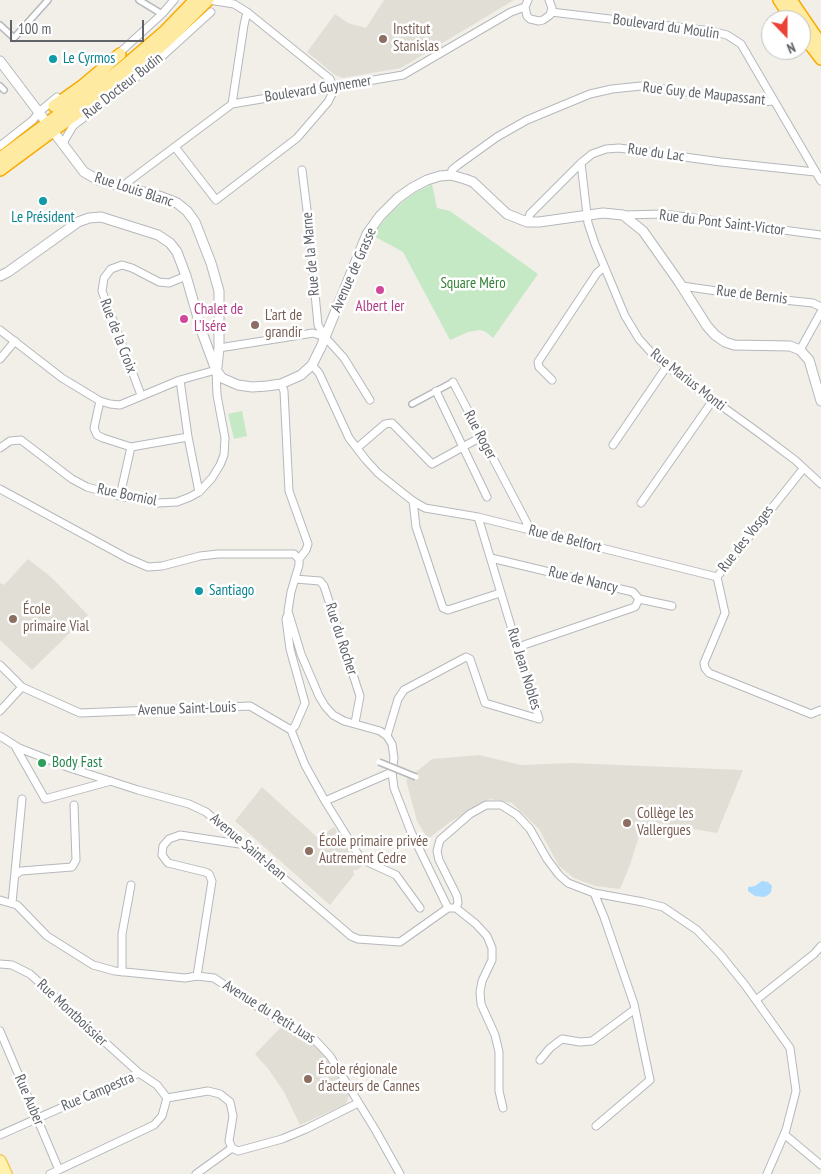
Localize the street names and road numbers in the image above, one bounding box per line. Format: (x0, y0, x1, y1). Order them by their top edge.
street label: Boulevard du Moulin (612, 11, 720, 43)
street label: Rue Docteur Budin (79, 49, 167, 123)
street label: Boulevard Guynemer (264, 72, 372, 106)
street label: Rue Guy de Maupassant (642, 79, 766, 109)
street label: Rue du Lac (627, 140, 685, 166)
street label: Rue Louis Blanc (92, 169, 176, 211)
street label: Rue du Pont Saint-Victor (658, 206, 786, 240)
street label: Rue de la Marne (298, 211, 324, 297)
street label: Avenue de Grasse (327, 225, 381, 315)
street label: Rue de Bernis (716, 282, 788, 308)
street label: Rue de la Croix (96, 296, 140, 376)
street label: Rue Marius Monti (647, 345, 729, 415)
street label: Rue Roger (460, 407, 500, 463)
street label: Rue Borniol (96, 480, 158, 510)
street label: Rue des Vosges (714, 502, 778, 576)
street label: Rue de Belfort (527, 521, 603, 557)
street label: Rue de Nancy (547, 563, 619, 597)
street label: Rue du Rocher (321, 601, 361, 677)
street label: Rue Jean Nobles (503, 626, 545, 712)
street label: Avenue Saint-Louis (138, 698, 236, 720)
street label: Avenue Saint-Jean (206, 810, 290, 884)
street label: Rue Montboissier (33, 976, 111, 1050)
street label: Avenue du Petit Juas (219, 976, 319, 1048)
street label: Rue Campestra (59, 1069, 137, 1115)
street label: Rue Auber (10, 1072, 48, 1128)

